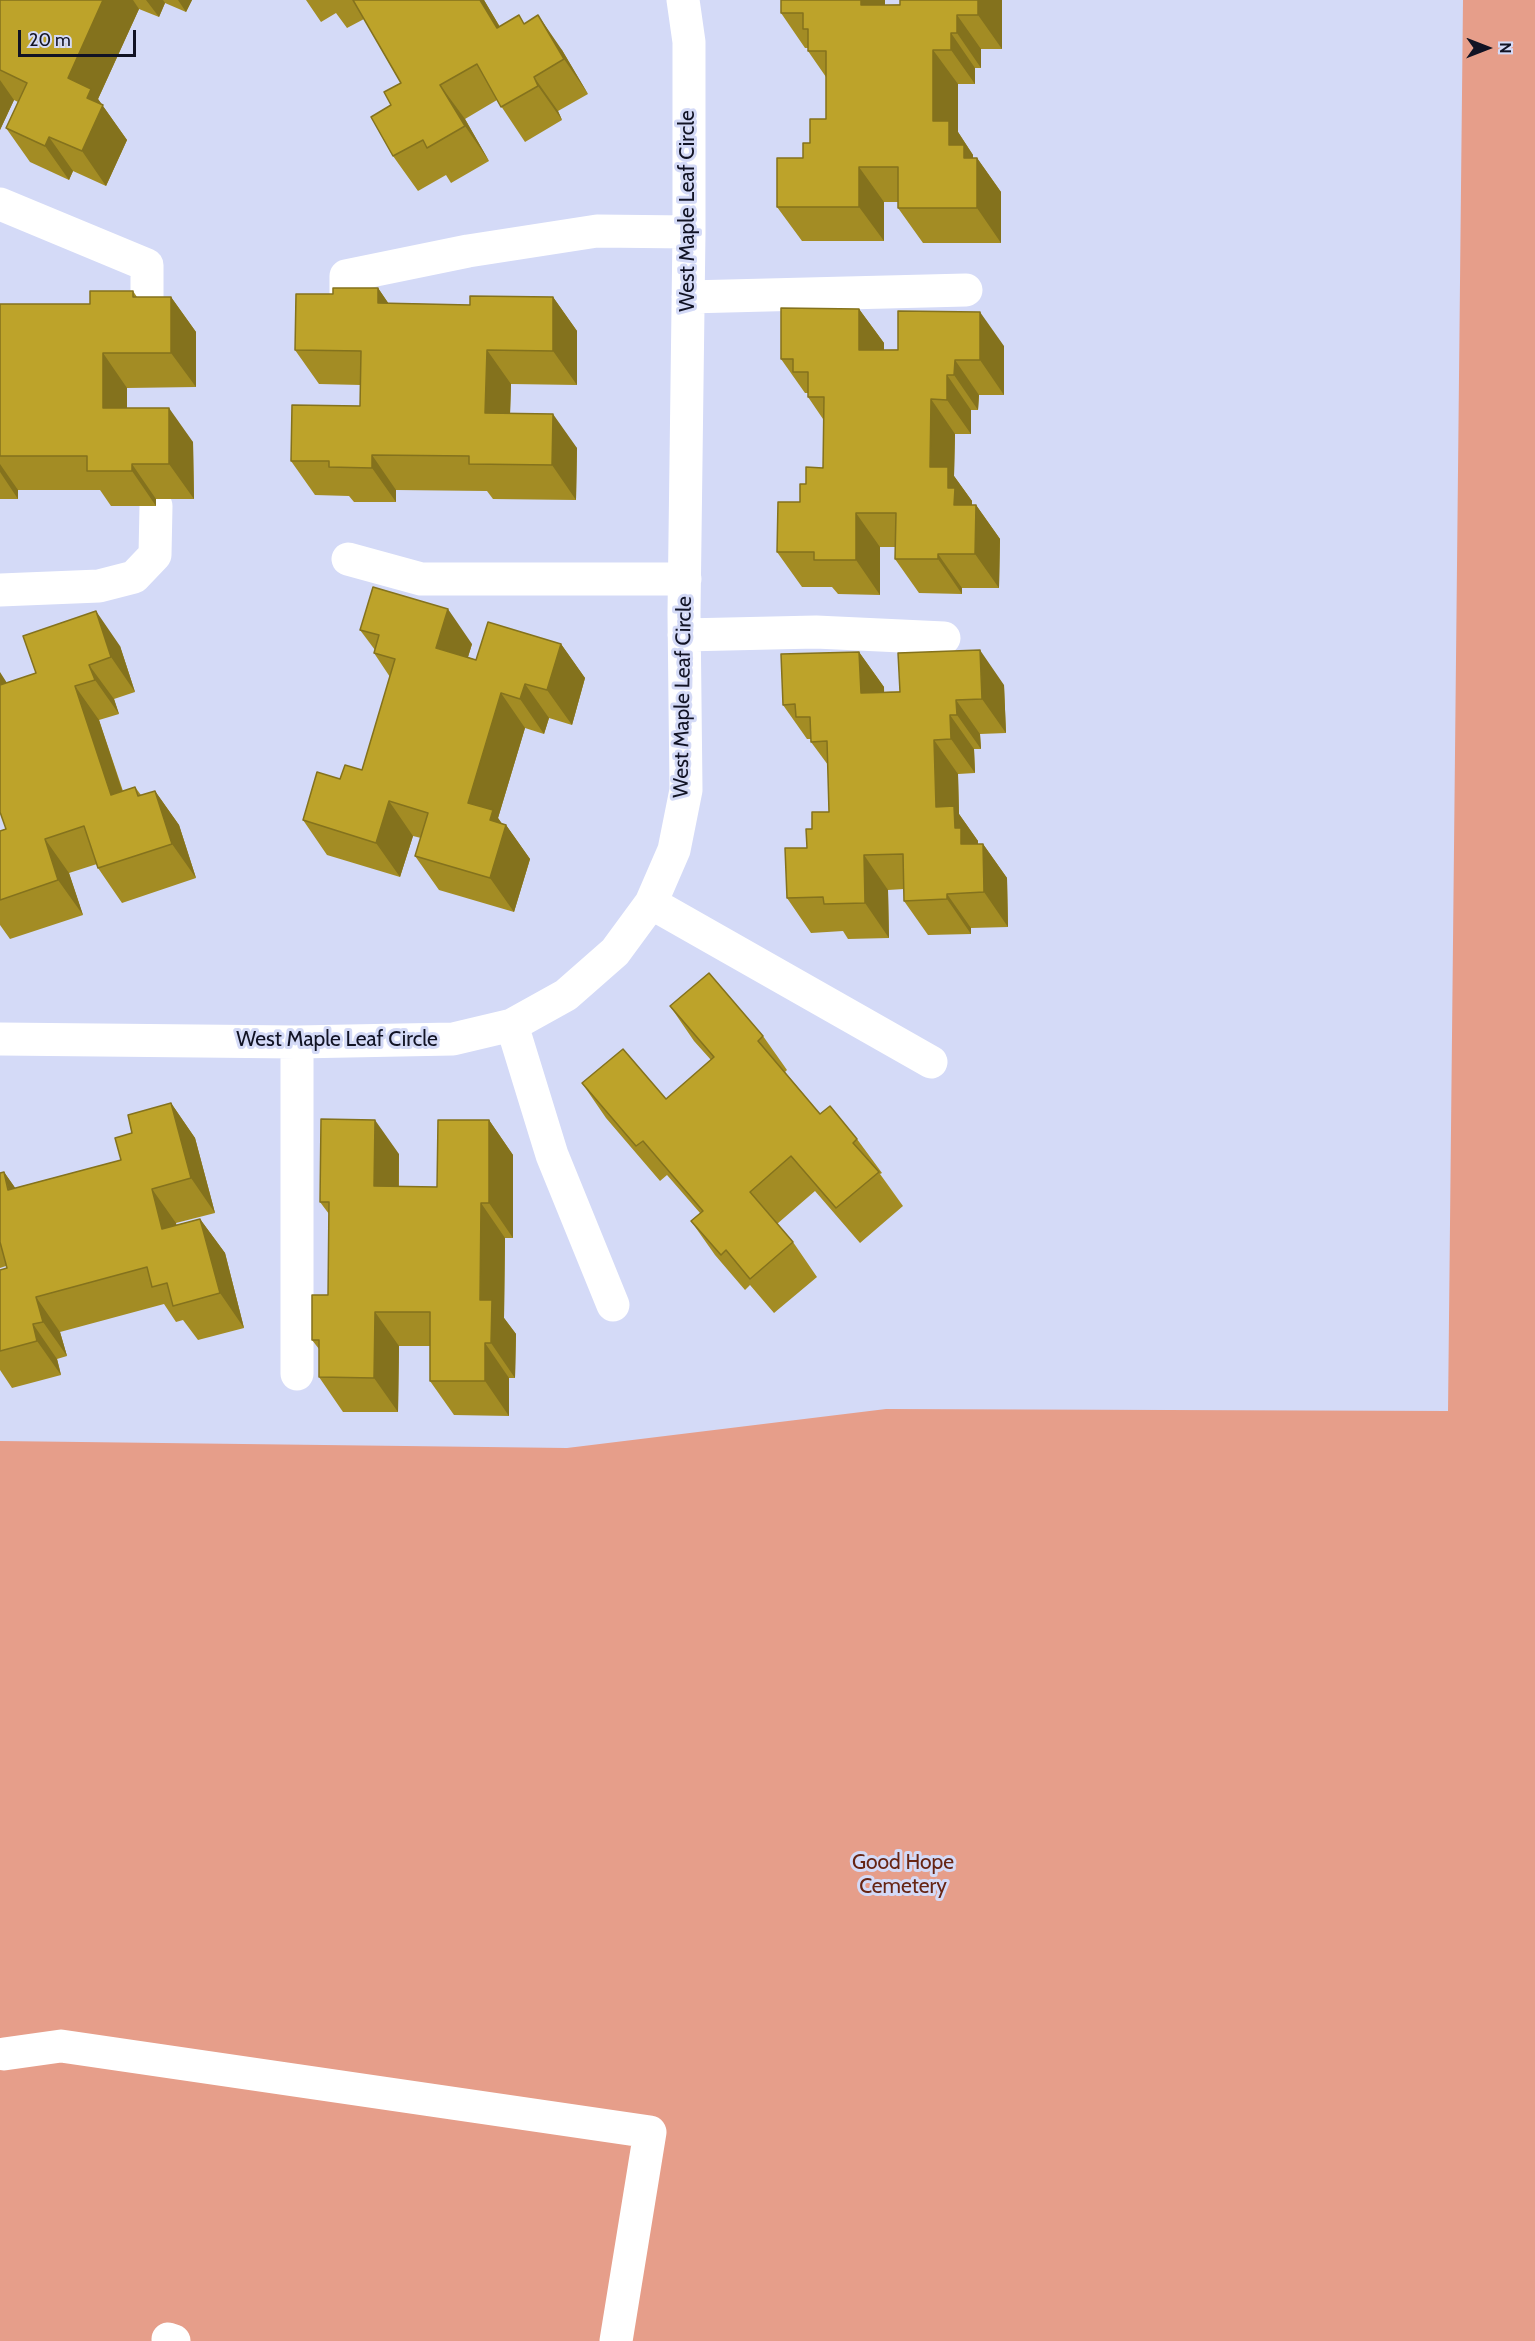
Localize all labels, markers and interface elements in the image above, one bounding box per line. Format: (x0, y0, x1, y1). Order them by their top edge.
scale bar (21, 18, 140, 56)
north arrow (1457, 18, 1517, 78)
text: 20 m (29, 29, 71, 51)
text: N (1496, 42, 1515, 54)
street label: West Maple Leaf Circle (675, 110, 701, 312)
street label: West Maple Leaf Circle (669, 596, 697, 798)
street label: West Maple Leaf Circle (236, 1027, 438, 1053)
park label: Good Hope Cemetery (852, 1850, 954, 1900)

